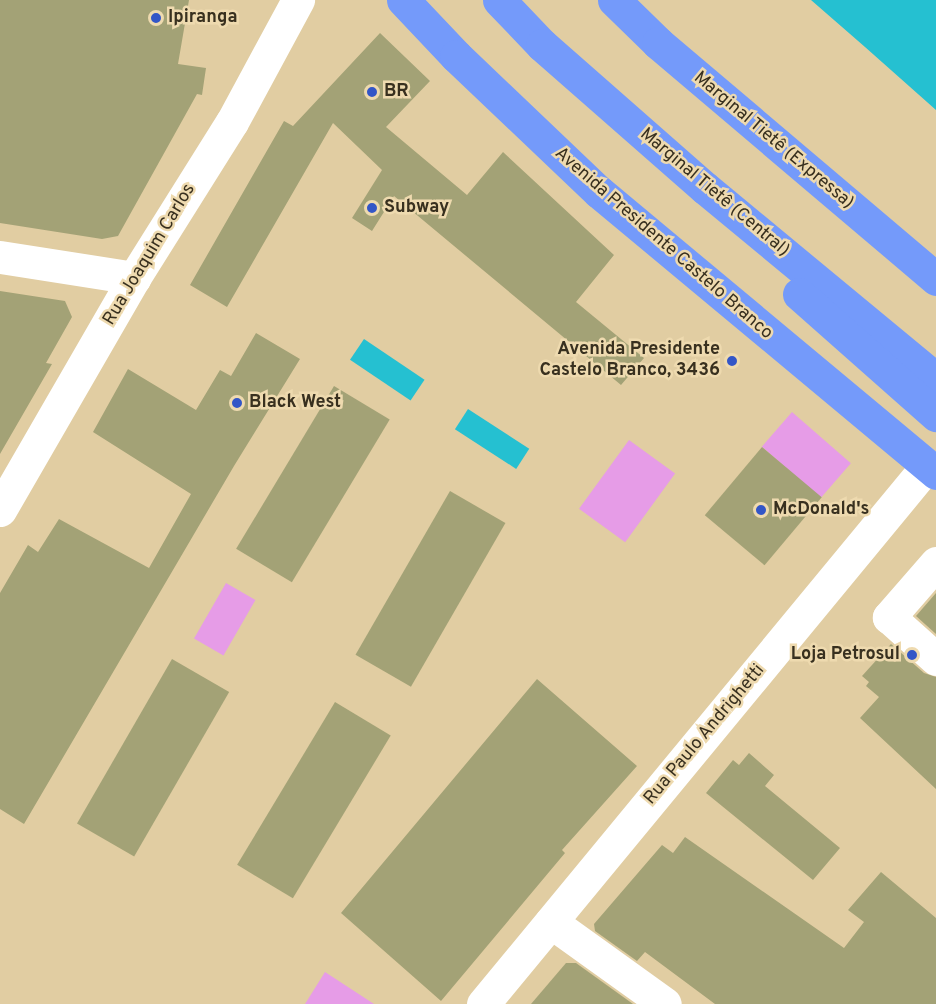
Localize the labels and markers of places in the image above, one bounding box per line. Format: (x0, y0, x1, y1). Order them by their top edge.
place label: Ipiranga (168, 7, 237, 29)
marker: Ipiranga (149, 11, 163, 25)
place label: BR (384, 81, 409, 103)
marker: BR (365, 85, 379, 99)
place label: Subway (384, 197, 449, 219)
marker: Subway (365, 201, 379, 215)
place label: Avenida Presidente Castelo Branco, 3436 (540, 340, 720, 382)
marker: Avenida Presidente Castelo Branco, 3436 (725, 354, 739, 368)
place label: Black West (249, 392, 341, 414)
marker: Black West (230, 396, 244, 410)
place label: McDonald's (773, 499, 869, 521)
marker: McDonald's (754, 503, 768, 517)
place label: Loja Petrosul (791, 644, 900, 666)
marker: Loja Petrosul (905, 648, 919, 662)

